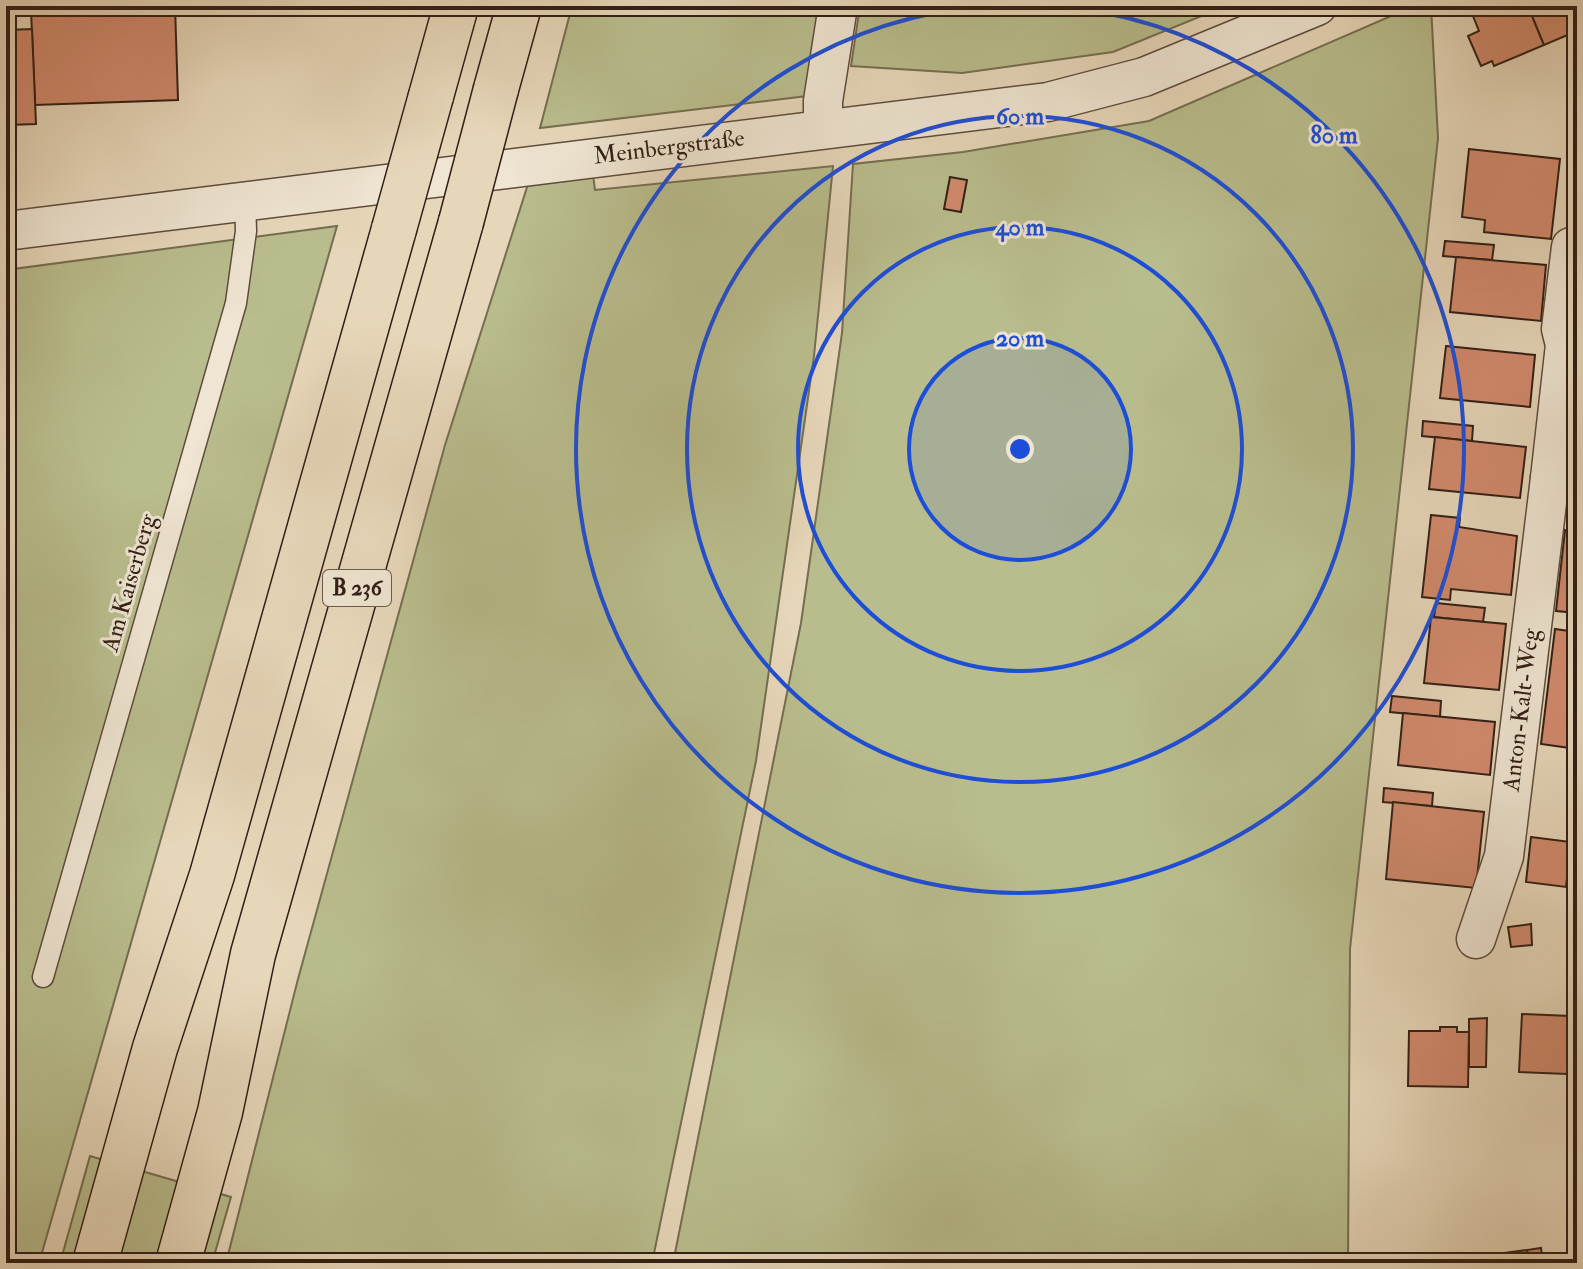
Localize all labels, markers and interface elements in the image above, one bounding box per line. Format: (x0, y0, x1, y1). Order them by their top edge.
text: 60 m (996, 101, 1044, 132)
text: 80 m (1310, 120, 1358, 151)
street label: Meinbergstraße (592, 122, 746, 172)
text: 40 m (995, 212, 1045, 243)
text: 20 m (996, 323, 1044, 354)
centre of rings (1006, 435, 1034, 463)
street label: Am Kaiserberg (94, 510, 164, 656)
road number: B 236 (323, 570, 391, 606)
street label: Anton-Kalt-Weg (1496, 626, 1547, 794)

